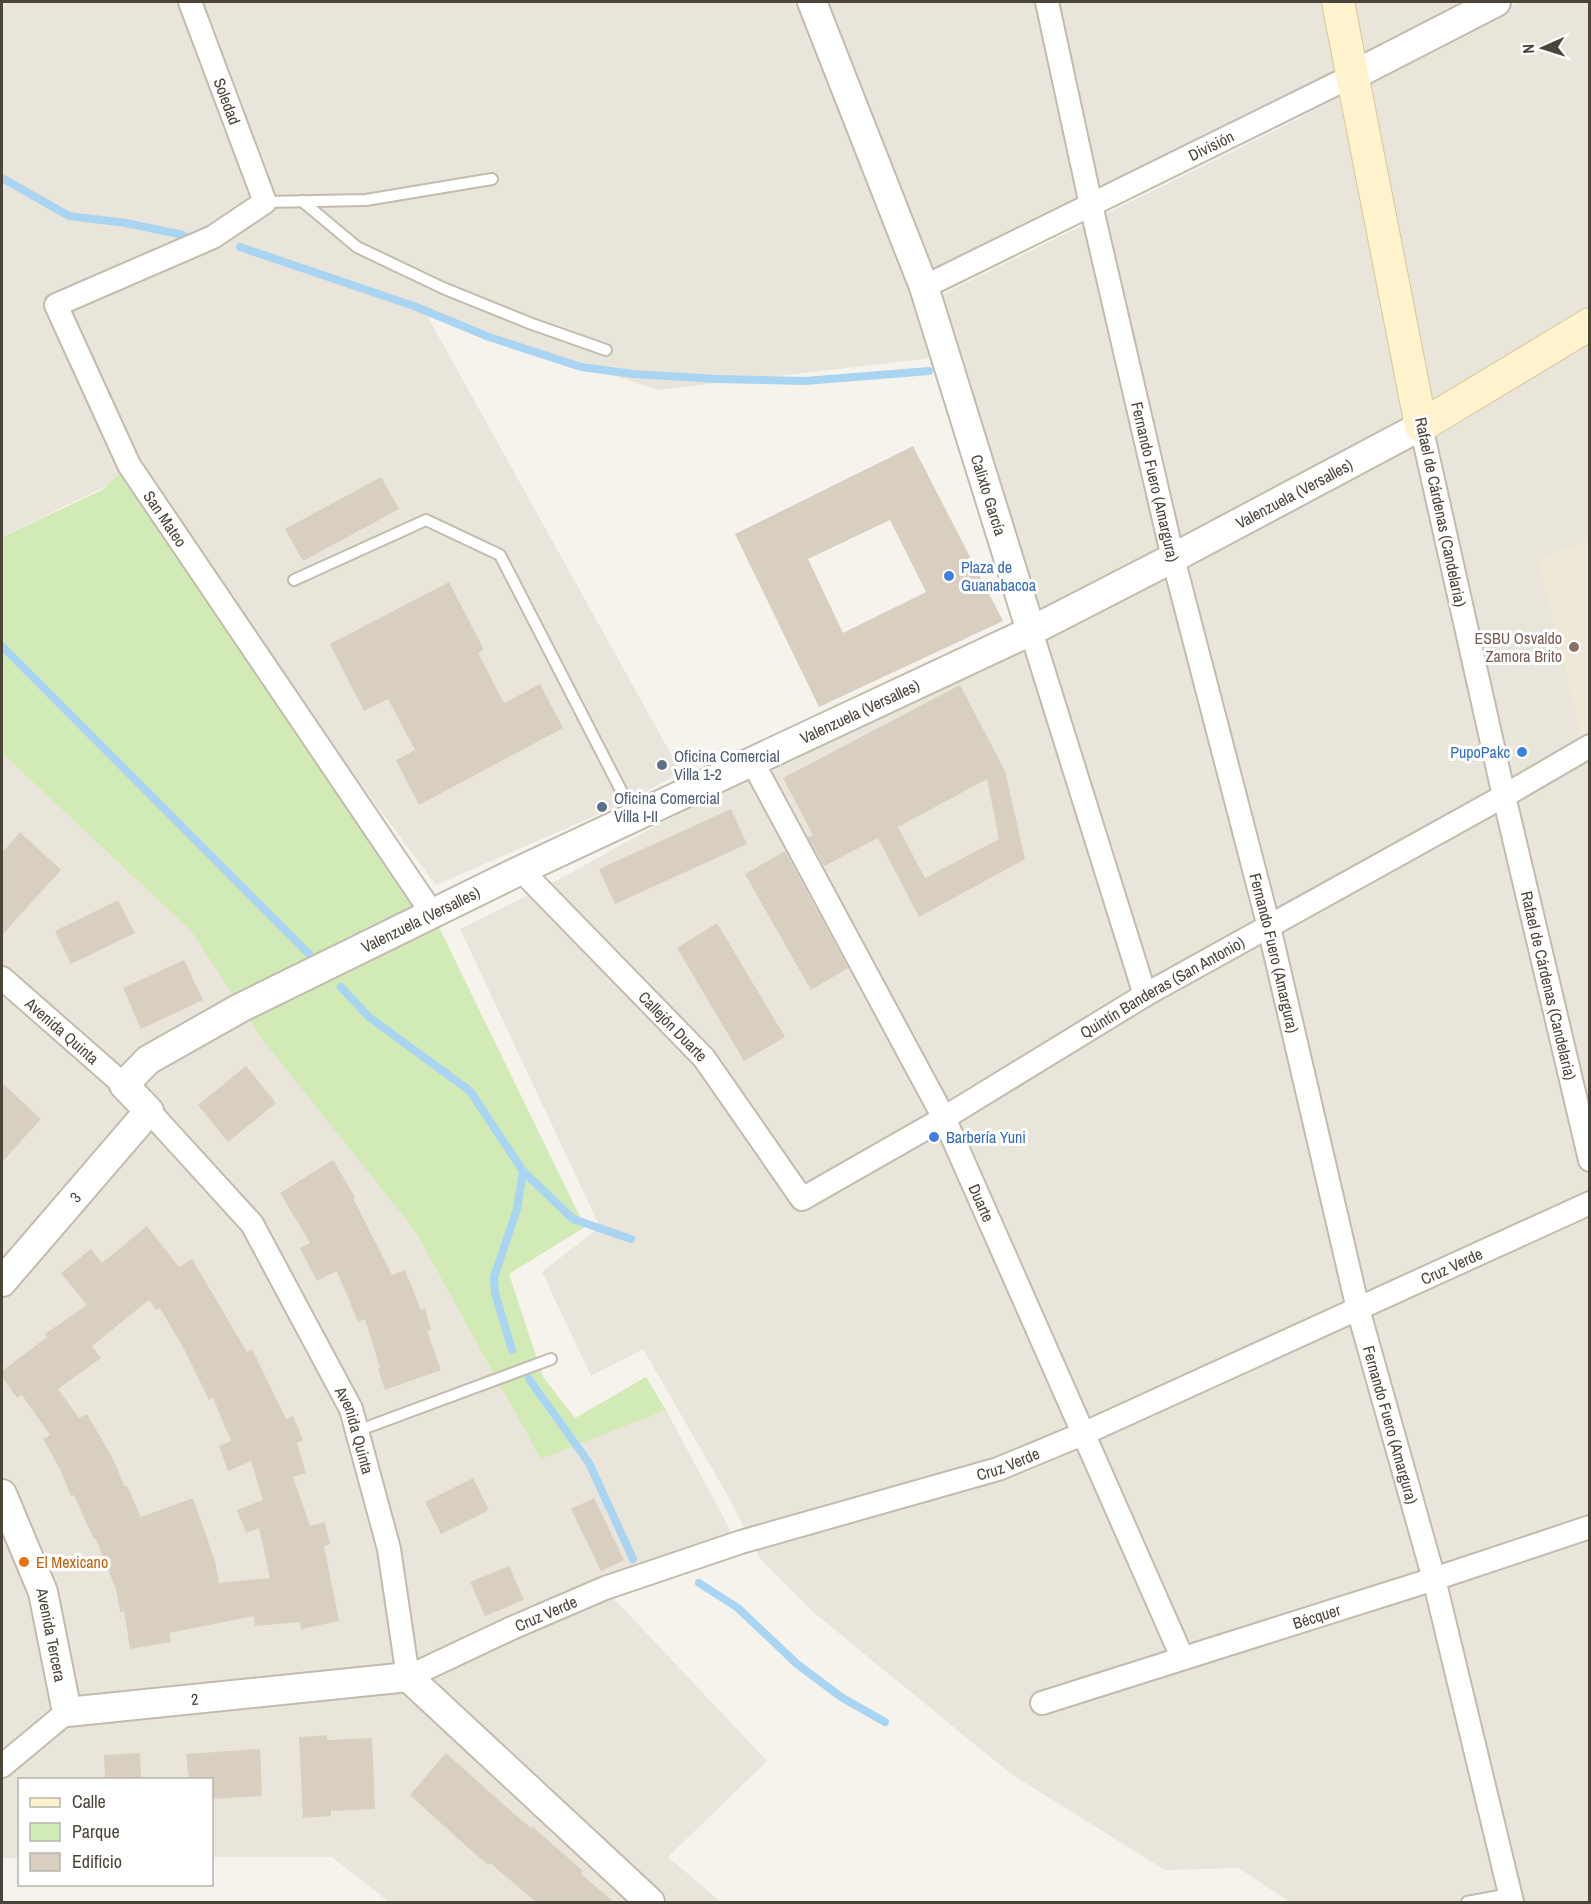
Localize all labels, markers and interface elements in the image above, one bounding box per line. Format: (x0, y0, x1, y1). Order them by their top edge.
north arrow (1513, 18, 1573, 78)
text: N (1517, 43, 1539, 54)
street label: Soledad (208, 75, 246, 128)
street label: División (1185, 125, 1237, 166)
street label: Fernando Fuero (Amargura) (1126, 400, 1185, 564)
street label: Rafael de Cárdenas (Candelaria) (1410, 415, 1472, 609)
street label: Calixto García (966, 452, 1012, 539)
street label: Valenzuela (Versalles) (1232, 453, 1356, 534)
street label: San Mateo (138, 486, 192, 551)
place label: Plaza de Guanabacoa (961, 556, 1037, 596)
marker: Plaza de Guanabacoa (942, 569, 956, 583)
place label: ESBU Osvaldo Zamora Brito (1474, 627, 1562, 667)
marker: ESBU Osvaldo Zamora Brito (1567, 640, 1581, 654)
street label: Valenzuela (Versalles) (796, 674, 923, 749)
place label: PupoPakc (1450, 741, 1510, 763)
place label: Oficina Comercial Villa 1-2 (674, 745, 780, 785)
marker: PupoPakc (1515, 745, 1529, 759)
marker: Oficina Comercial Villa 1-2 (655, 758, 669, 772)
place label: Oficina Comercial Villa I-II (614, 787, 720, 827)
marker: Oficina Comercial Villa I-II (595, 800, 609, 814)
street label: Fernando Fuero (Amargura) (1244, 871, 1304, 1035)
street label: Valenzuela (Versalles) (357, 881, 484, 958)
street label: Rafael de Cárdenas (Candelaria) (1516, 889, 1582, 1082)
street label: Quintín Banderas (San Antonio) (1076, 931, 1249, 1043)
street label: Callejón Duarte (634, 986, 713, 1066)
street label: Avenida Quinta (20, 992, 104, 1069)
place label: Barbería Yuni (946, 1126, 1026, 1148)
marker: Barbería Yuni (927, 1130, 941, 1144)
street label: Duarte (963, 1180, 999, 1225)
street label: 3 (64, 1187, 86, 1207)
street label: Cruz Verde (1417, 1242, 1486, 1290)
street label: Fernando Fuero (Amargura) (1358, 1343, 1423, 1507)
street label: Avenida Quinta (329, 1382, 379, 1477)
street label: Cruz Verde (974, 1442, 1043, 1486)
place label: El Mexicano (36, 1551, 108, 1573)
marker: El Mexicano (17, 1555, 31, 1569)
street label: Avenida Tercera (31, 1585, 72, 1684)
street label: Cruz Verde (511, 1590, 580, 1637)
street label: Bécquer (1290, 1598, 1344, 1634)
street label: 2 (190, 1688, 199, 1710)
legend (18, 1778, 213, 1886)
text: Calle (72, 1789, 106, 1814)
text: Parque (72, 1819, 120, 1844)
text: Edificio (72, 1849, 122, 1874)

